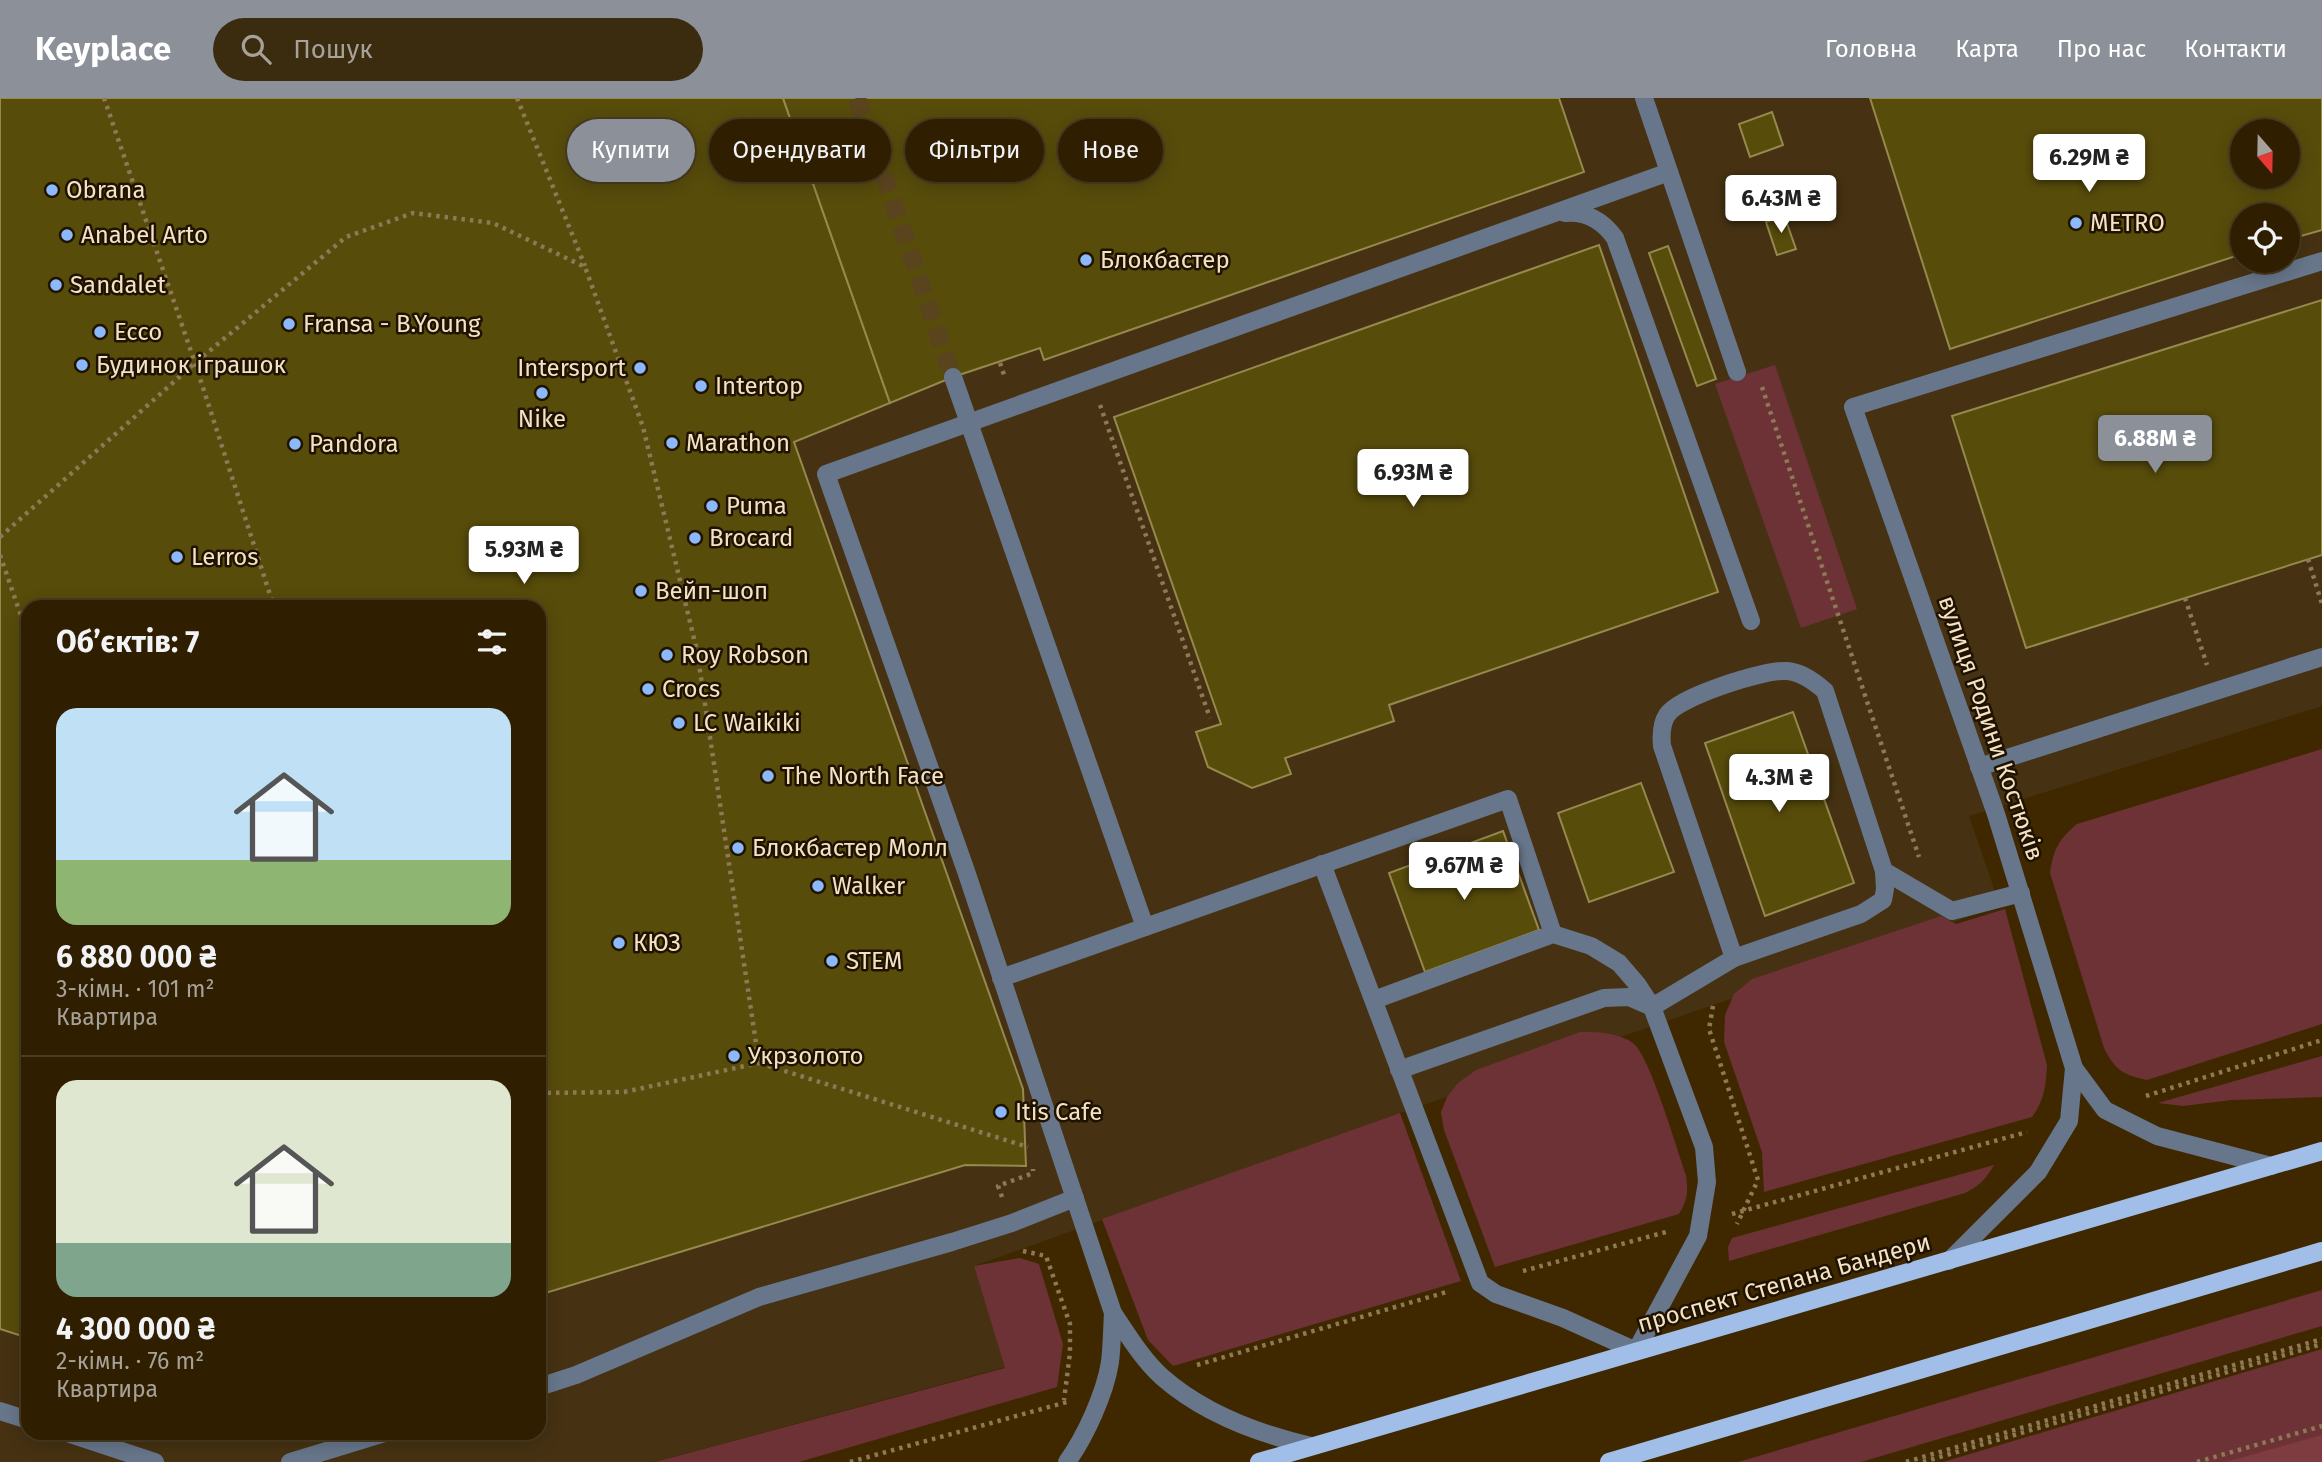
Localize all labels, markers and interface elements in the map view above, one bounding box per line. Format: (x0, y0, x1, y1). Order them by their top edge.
search box (213, 18, 703, 81)
text: Keyplace (35, 29, 171, 69)
icon: search (237, 30, 275, 68)
text: Пошук (293, 34, 373, 65)
text: Головна (1825, 35, 1917, 63)
text: Карта (1955, 35, 2019, 63)
text: Про нас (2057, 35, 2146, 63)
text: Контакти (2184, 35, 2287, 63)
chip: Купити (567, 119, 695, 182)
chip: Орендувати (709, 119, 891, 182)
chip: Фільтри (905, 119, 1044, 182)
chip: Нове (1058, 119, 1163, 182)
north arrow (2230, 119, 2300, 189)
map controls (2230, 119, 2300, 273)
pin: 6.29M ₴ (2024, 134, 2154, 194)
text: 6.29M ₴ (2049, 143, 2129, 171)
place label: Obrana (66, 176, 145, 204)
pin: 6.43M ₴ (1716, 176, 1846, 235)
marker: Obrana (44, 182, 60, 198)
text: 6.43M ₴ (1741, 184, 1821, 212)
button: locate (2230, 203, 2300, 273)
place label: METRO (2090, 209, 2165, 237)
marker: METRO (2068, 215, 2084, 231)
place label: Anabel Arto (81, 221, 208, 249)
marker: Anabel Arto (59, 227, 75, 243)
place label: Блокбастер (1100, 246, 1230, 274)
marker: Блокбастер (1078, 252, 1094, 268)
place label: Sandalet (70, 271, 166, 299)
marker: Sandalet (48, 277, 64, 293)
place label: Fransa - B.Young (303, 310, 481, 338)
marker: Fransa - B.Young (281, 316, 297, 332)
place label: Ecco (114, 318, 162, 346)
marker: Ecco (92, 324, 108, 340)
place label: Будинок іграшок (96, 351, 286, 379)
place label: Intersport (517, 354, 626, 382)
marker: Будинок іграшок (74, 357, 90, 373)
marker: Intersport (632, 360, 648, 376)
place label: Intertop (715, 372, 803, 400)
marker: Intertop (693, 378, 709, 394)
marker: Nike (534, 385, 550, 401)
place label: Nike (518, 405, 566, 433)
pin: 6.88M ₴ (2090, 416, 2220, 475)
text: 6.88M ₴ (2114, 424, 2196, 452)
place label: Marathon (686, 429, 790, 457)
place label: Pandora (309, 430, 399, 458)
marker: Marathon (664, 435, 680, 451)
marker: Pandora (287, 436, 303, 452)
pin: 6.93M ₴ (1348, 450, 1478, 509)
text: 6.93M ₴ (1373, 458, 1453, 486)
place label: Puma (726, 492, 787, 520)
marker: Puma (704, 498, 720, 514)
place label: Brocard (709, 524, 793, 552)
pin: 5.93M ₴ (459, 526, 589, 586)
marker: Brocard (687, 530, 703, 546)
text: 5.93M ₴ (485, 535, 563, 563)
place label: Lerros (191, 543, 258, 571)
marker: Lerros (169, 549, 185, 565)
place label: Вейп-шоп (655, 577, 768, 605)
marker: Вейп-шоп (633, 583, 649, 599)
street label: вулиця Родини Костюків (1932, 592, 2050, 864)
icon: filters (473, 623, 511, 661)
text: Об’єктів: 7 (56, 624, 199, 660)
place label: Roy Robson (681, 641, 809, 669)
marker: Roy Robson (659, 647, 675, 663)
place label: Crocs (662, 675, 720, 703)
marker: Crocs (640, 681, 656, 697)
place label: LC Waikiki (693, 709, 801, 737)
marker: LC Waikiki (671, 715, 687, 731)
icon: home (221, 754, 347, 880)
pin: 4.3M ₴ (1722, 754, 1836, 814)
place label: The North Face (782, 762, 944, 790)
text: 4.3M ₴ (1745, 763, 1813, 791)
marker: The North Face (760, 768, 776, 784)
place label: Блокбастер Молл (752, 834, 948, 862)
marker: Блокбастер Молл (730, 840, 746, 856)
pin: 9.67M ₴ (1399, 842, 1529, 902)
text: 9.67M ₴ (1425, 851, 1503, 879)
place label: Walker (832, 872, 906, 900)
marker: Walker (810, 878, 826, 894)
place label: КЮЗ (633, 929, 681, 957)
marker: КЮЗ (611, 935, 627, 951)
text: 6 880 000 ₴ (56, 939, 217, 975)
place label: STEM (846, 947, 902, 975)
marker: STEM (824, 953, 840, 969)
text: 3-кімн. · 101 m² (56, 975, 215, 1003)
text: Квартира (56, 1003, 158, 1031)
place label: Укрзолото (748, 1042, 864, 1070)
marker: Укрзолото (726, 1048, 742, 1064)
place label: Itis Cafe (1015, 1098, 1102, 1126)
marker: Itis Cafe (993, 1104, 1009, 1120)
icon: home (221, 1126, 347, 1252)
street label: проспект Степана Бандери (1634, 1228, 1934, 1338)
text: 4 300 000 ₴ (56, 1311, 215, 1347)
text: 2-кімн. · 76 m² (56, 1347, 204, 1375)
text: Квартира (56, 1375, 158, 1403)

